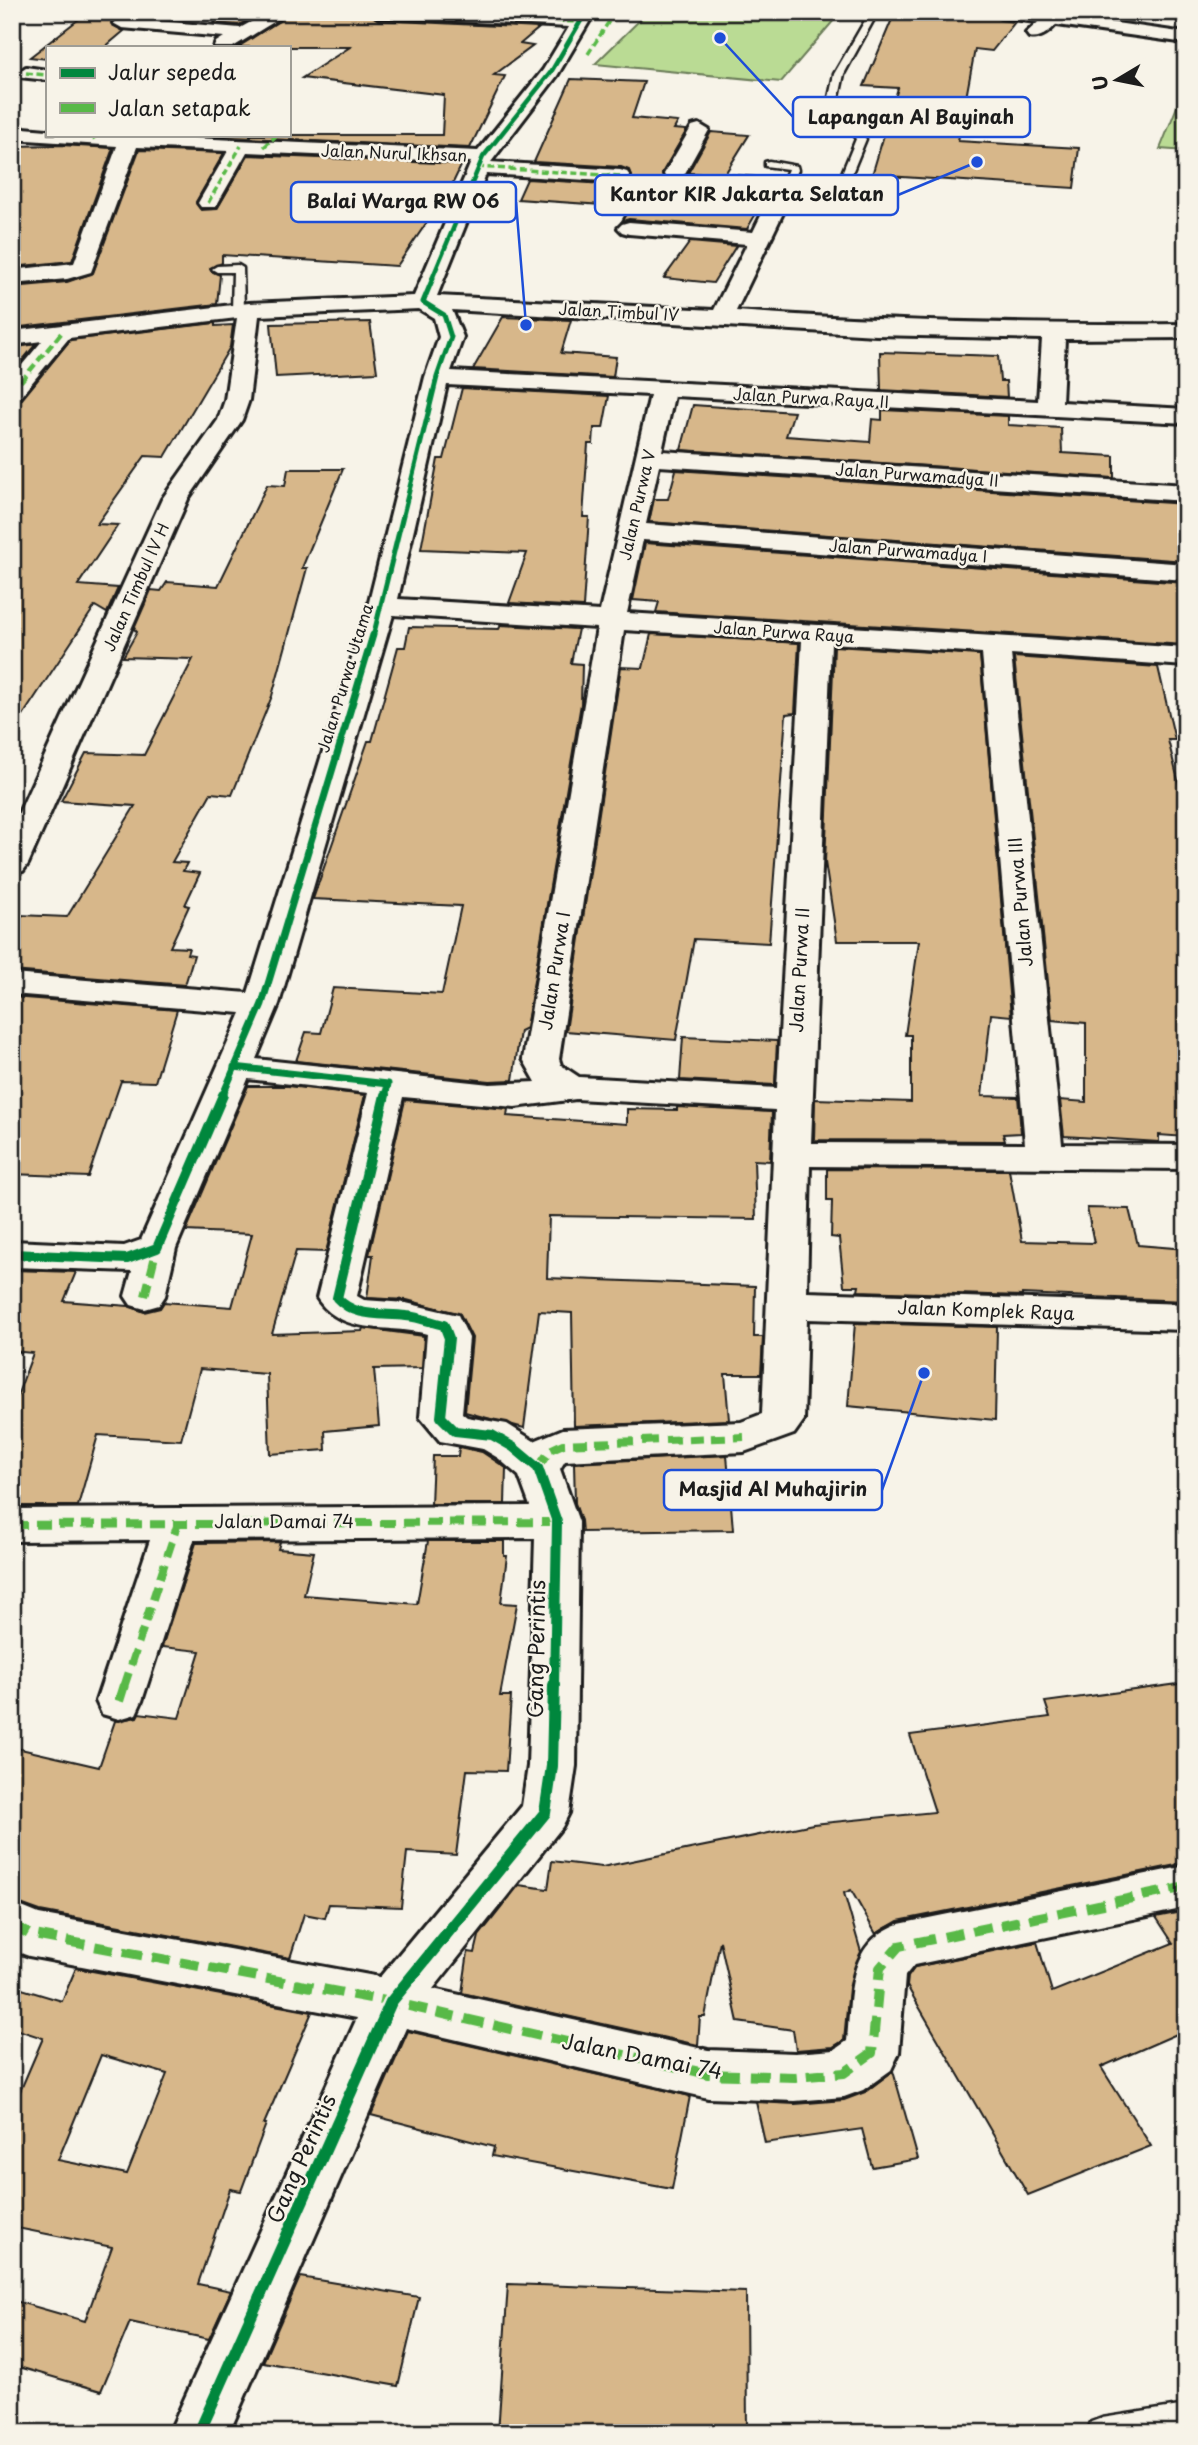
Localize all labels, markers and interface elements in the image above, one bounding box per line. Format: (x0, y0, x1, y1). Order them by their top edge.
legend (46, 46, 290, 136)
north arrow (1082, 46, 1152, 116)
text: Jalur sepeda (108, 55, 236, 87)
text: U (1084, 74, 1114, 93)
text: Jalan setapak (108, 91, 251, 123)
callout: Lapangan Al Bayinah (793, 97, 1030, 137)
text: Lapangan Al Bayinah (808, 102, 1014, 130)
street label: Jalan Nurul Ikhsan (321, 137, 467, 167)
callout: Kantor KIR Jakarta Selatan (595, 175, 898, 215)
text: Kantor KIR Jakarta Selatan (610, 179, 884, 207)
callout: Balai Warga RW 06 (291, 182, 516, 222)
text: Balai Warga RW 06 (307, 186, 499, 214)
street label: Jalan Timbul IV (558, 296, 680, 326)
street label: Jalan Purwa Raya II (732, 381, 890, 413)
street label: Jalan Purwa V (612, 447, 660, 562)
street label: Jalan Purwamadya II (835, 456, 1000, 492)
street label: Jalan Timbul IV H (96, 518, 174, 655)
street label: Jalan Purwamadya I (828, 532, 988, 568)
street label: Jalan Purwa Utama (310, 600, 378, 755)
street label: Jalan Purwa Raya (713, 614, 855, 648)
street label: Jalan Purwa III (1000, 836, 1039, 968)
street label: Jalan Purwa II (782, 907, 815, 1033)
street label: Jalan Purwa I (531, 910, 576, 1032)
street label: Jalan Komplek Raya (897, 1293, 1076, 1326)
callout: Masjid Al Muhajirin (664, 1470, 882, 1510)
text: Masjid Al Muhajirin (679, 1474, 867, 1502)
street label: Jalan Damai 74 (214, 1507, 354, 1534)
street label: Gang Perintis (518, 1580, 552, 1718)
street label: Jalan Damai 74 (559, 2024, 725, 2086)
street label: Gang Perintis (257, 2089, 343, 2228)

